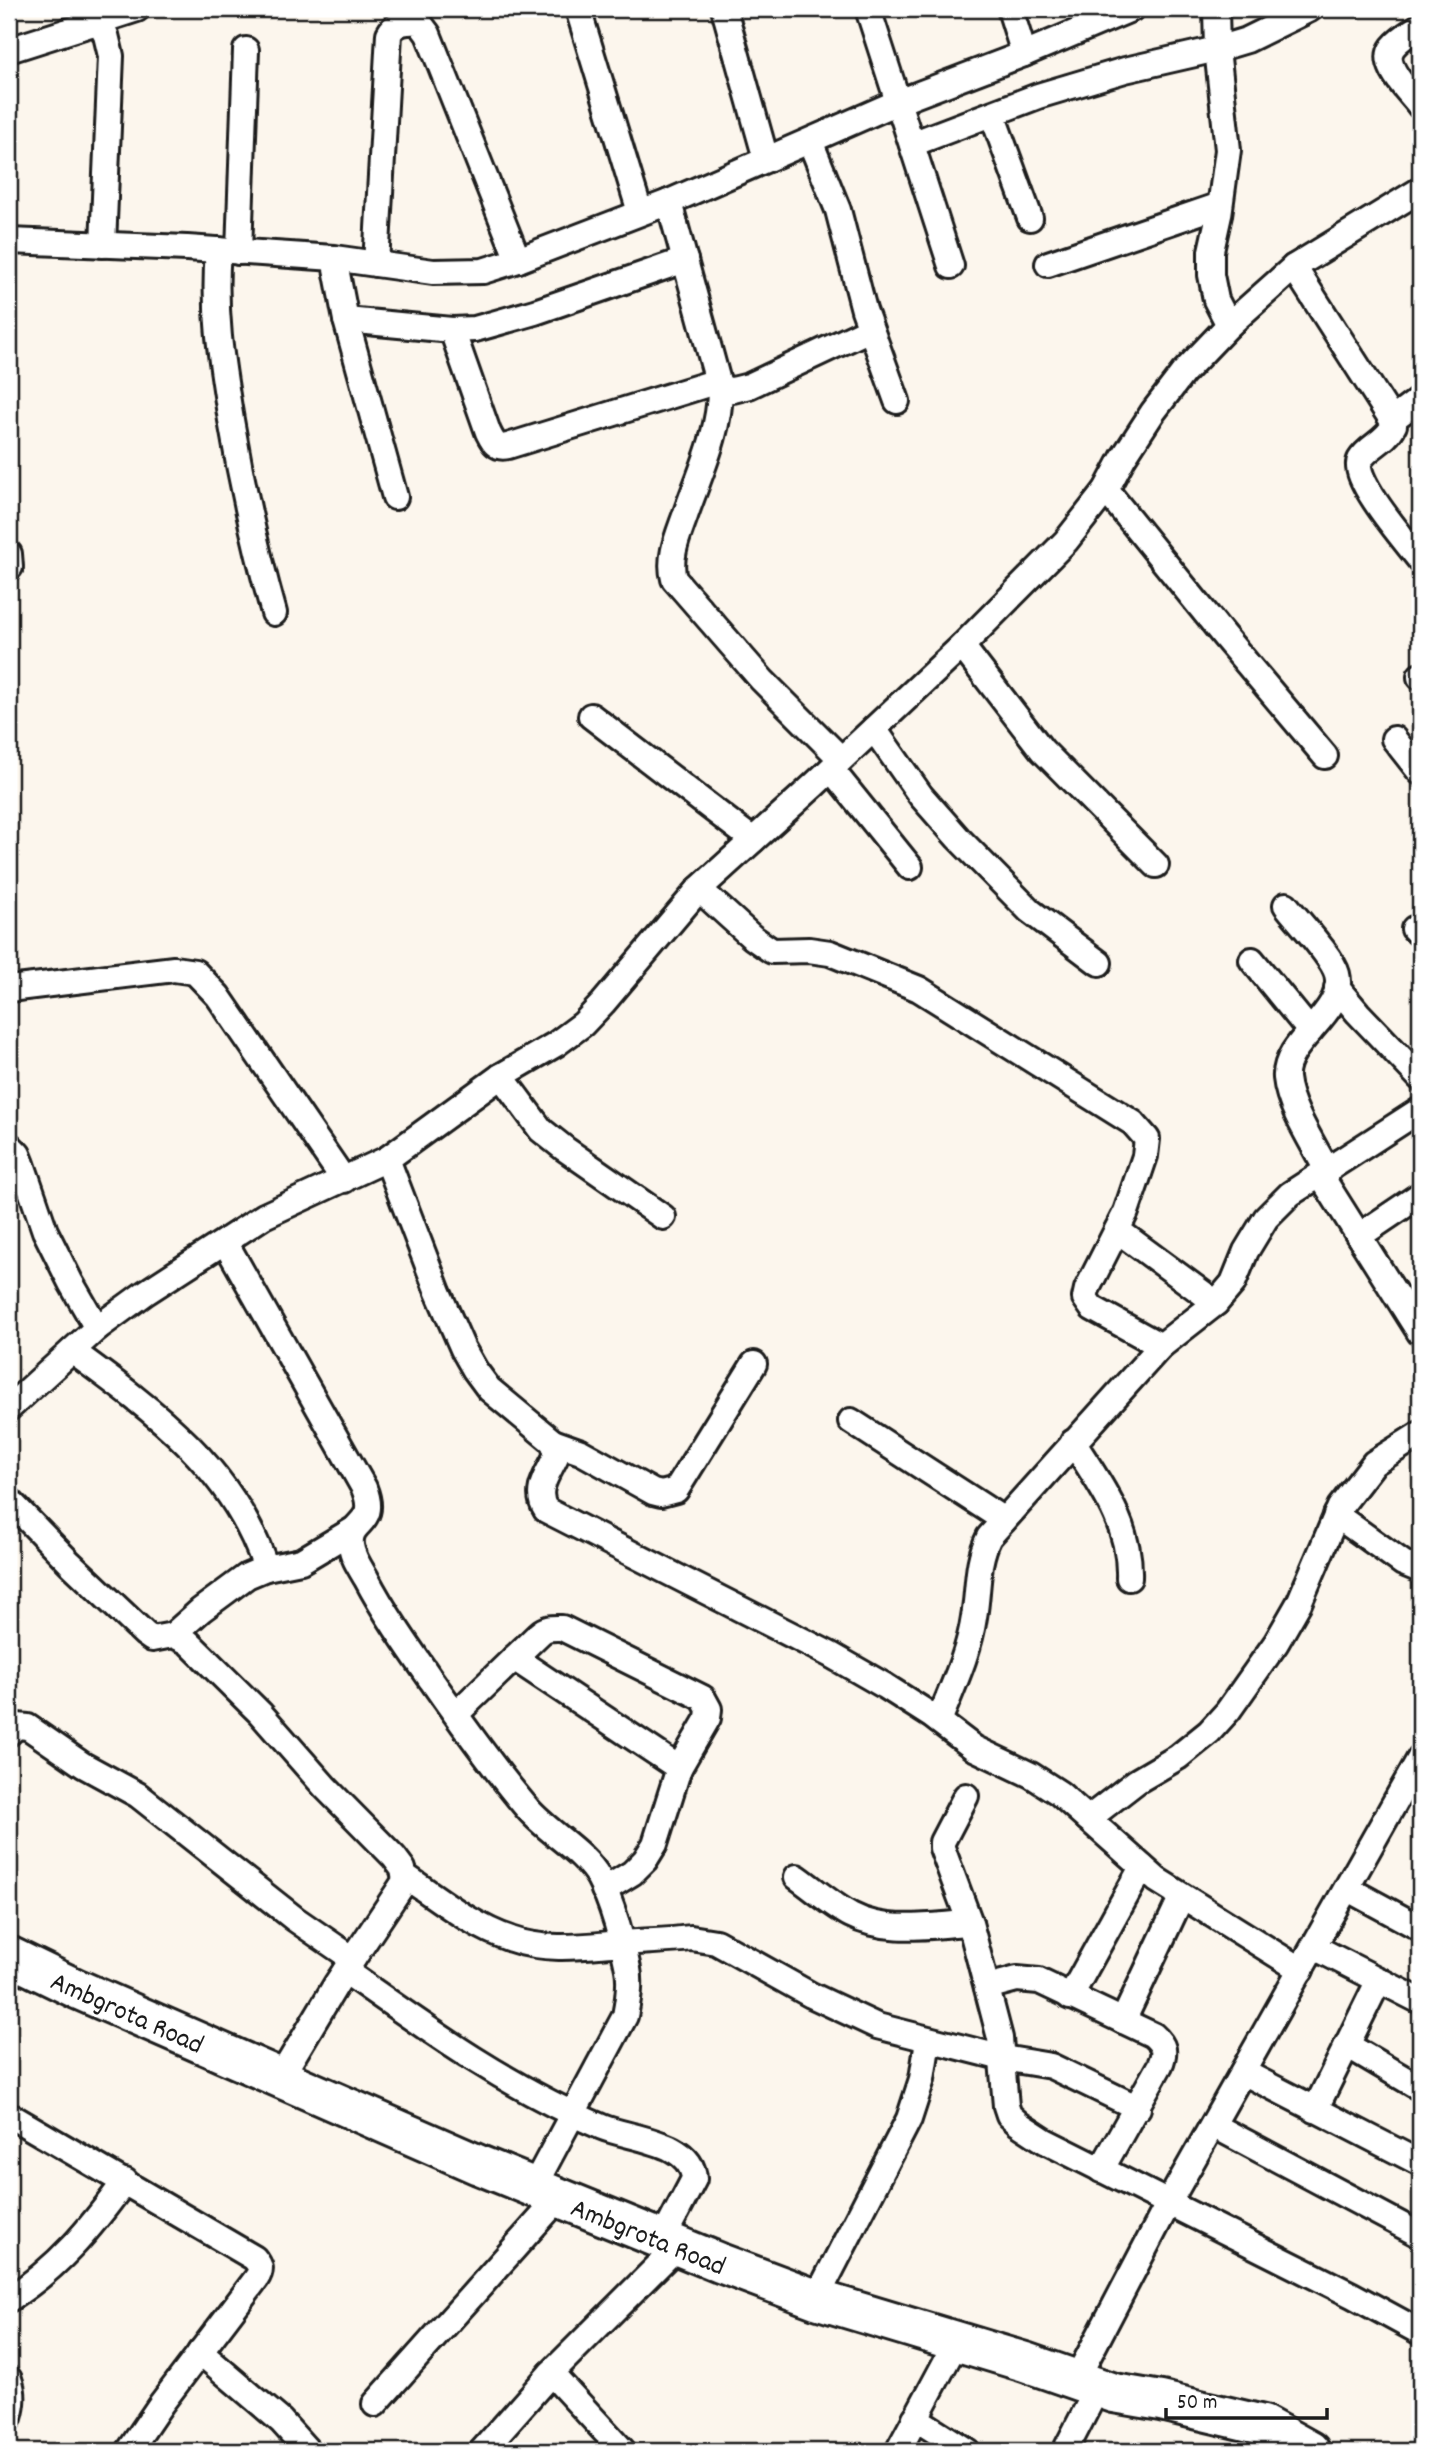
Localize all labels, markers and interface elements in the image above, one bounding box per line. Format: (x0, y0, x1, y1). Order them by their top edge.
street label: Ambgrota Road (43, 1964, 209, 2067)
street label: Ambgrota Road (564, 2190, 731, 2289)
scale bar (1166, 2376, 1328, 2420)
text: 50 m (1177, 2389, 1217, 2419)

